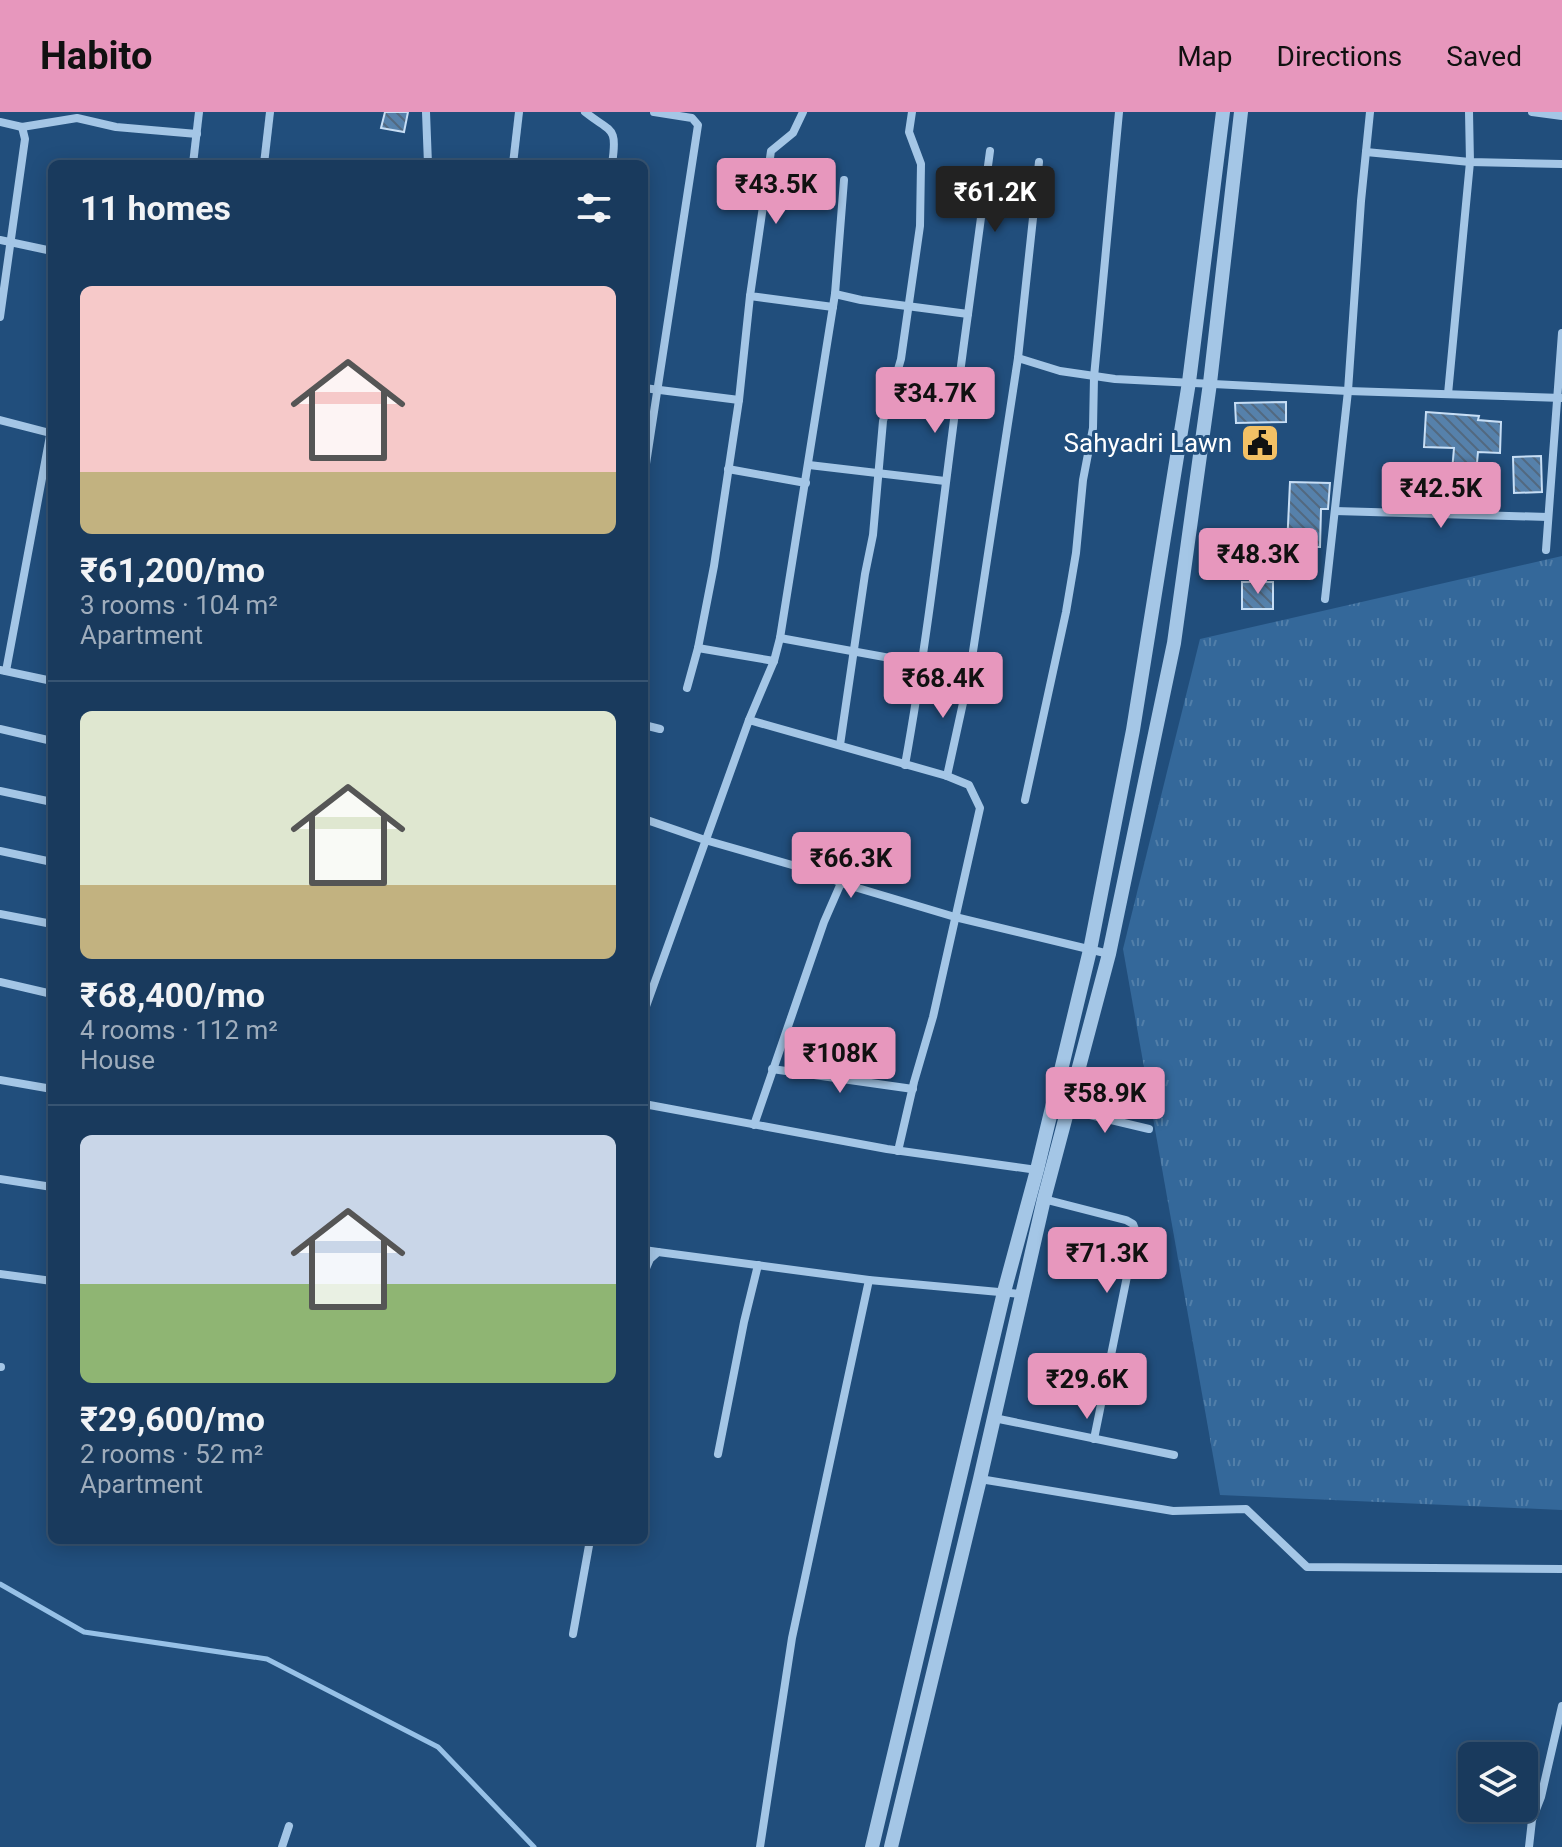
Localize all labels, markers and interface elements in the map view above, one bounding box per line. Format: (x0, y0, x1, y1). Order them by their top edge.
text: Habito (40, 34, 152, 78)
text: Map (1177, 40, 1233, 73)
text: Directions (1277, 40, 1402, 73)
text: Saved (1446, 40, 1522, 73)
pin: ₹43.5K (711, 158, 841, 226)
pin: ₹61.2K (930, 166, 1060, 234)
text: ₹43.5K (735, 169, 817, 199)
text: ₹61.2K (954, 177, 1036, 207)
icon: filters (572, 186, 616, 230)
text: 11 homes (80, 188, 231, 228)
icon: home (276, 338, 420, 482)
pin: ₹34.7K (870, 367, 1000, 435)
text: ₹34.7K (894, 378, 976, 408)
public building icon: Sahyadri Lawn (1239, 422, 1281, 464)
place label: Sahyadri Lawn (1064, 428, 1232, 458)
pin: ₹42.5K (1376, 462, 1506, 530)
text: ₹42.5K (1400, 473, 1482, 503)
pin: ₹48.3K (1193, 528, 1323, 596)
text: ₹48.3K (1217, 539, 1299, 569)
text: ₹61,200/mo (80, 550, 265, 590)
text: 3 rooms · 104 m² (80, 590, 278, 620)
text: Apartment (80, 620, 203, 650)
pin: ₹68.4K (878, 652, 1008, 720)
text: ₹68.4K (902, 663, 984, 693)
icon: home (276, 763, 420, 907)
pin: ₹66.3K (786, 832, 916, 900)
text: ₹66.3K (810, 843, 892, 873)
text: ₹68,400/mo (80, 975, 265, 1015)
text: 4 rooms · 112 m² (80, 1015, 278, 1045)
pin: ₹108K (784, 1027, 896, 1095)
text: ₹108K (803, 1038, 877, 1068)
text: House (80, 1045, 155, 1075)
pin: ₹58.9K (1040, 1067, 1170, 1135)
text: ₹58.9K (1064, 1078, 1146, 1108)
icon: home (276, 1187, 420, 1331)
pin: ₹71.3K (1042, 1227, 1172, 1295)
text: ₹71.3K (1066, 1238, 1148, 1268)
pin: ₹29.6K (1022, 1353, 1152, 1421)
text: ₹29.6K (1046, 1364, 1128, 1394)
text: ₹29,600/mo (80, 1399, 265, 1439)
text: 2 rooms · 52 m² (80, 1439, 263, 1469)
text: Apartment (80, 1469, 203, 1499)
map controls (1458, 1742, 1538, 1822)
button: layers (1458, 1742, 1538, 1822)

